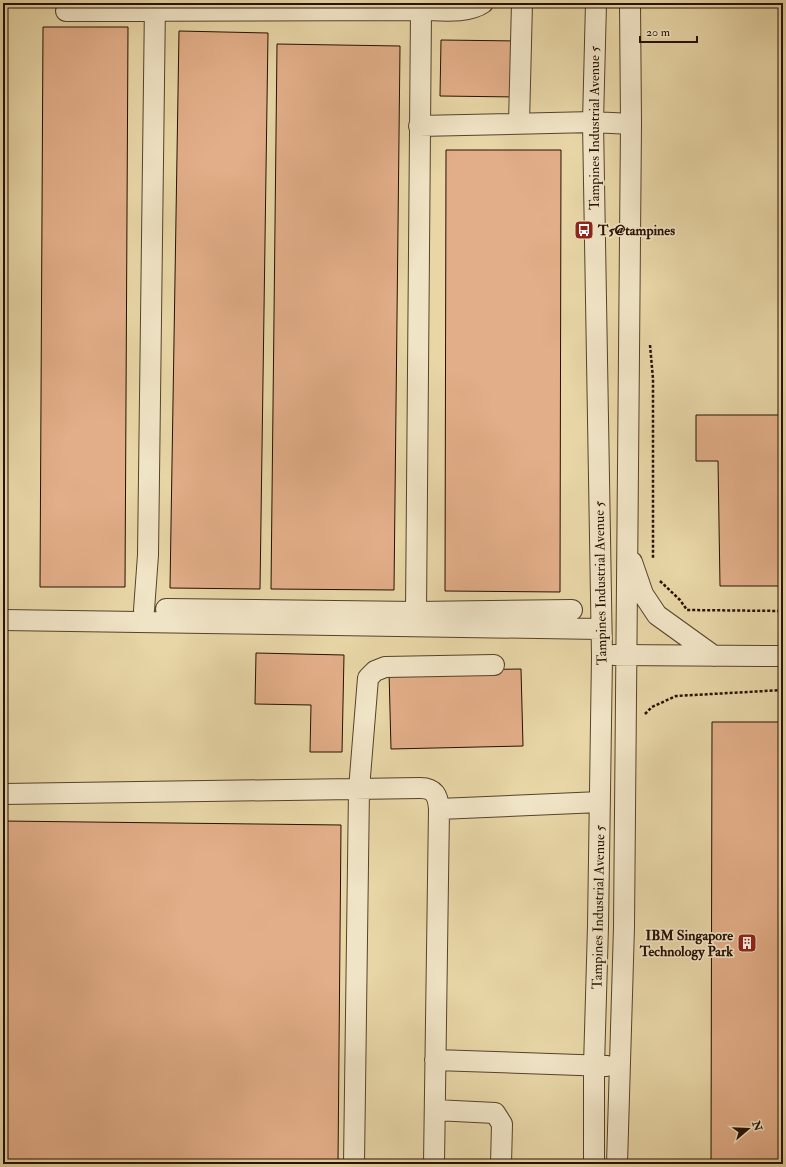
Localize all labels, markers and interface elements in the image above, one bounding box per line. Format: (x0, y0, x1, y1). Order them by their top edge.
scale bar (640, 18, 697, 44)
text: 20 m (646, 25, 671, 40)
street label: Tampines Industrial Avenue 5 (586, 45, 604, 210)
bus stop icon: T5@tampines (573, 219, 595, 241)
place label: T5@tampines (597, 222, 675, 240)
street label: Tampines Industrial Avenue 5 (591, 500, 611, 665)
street label: Tampines Industrial Avenue 5 (589, 824, 609, 989)
place label: IBM Singapore Technology Park (639, 927, 733, 961)
building icon: IBM Singapore Technology Park (736, 932, 758, 954)
north arrow (728, 1109, 768, 1149)
text: N (749, 1118, 765, 1134)

